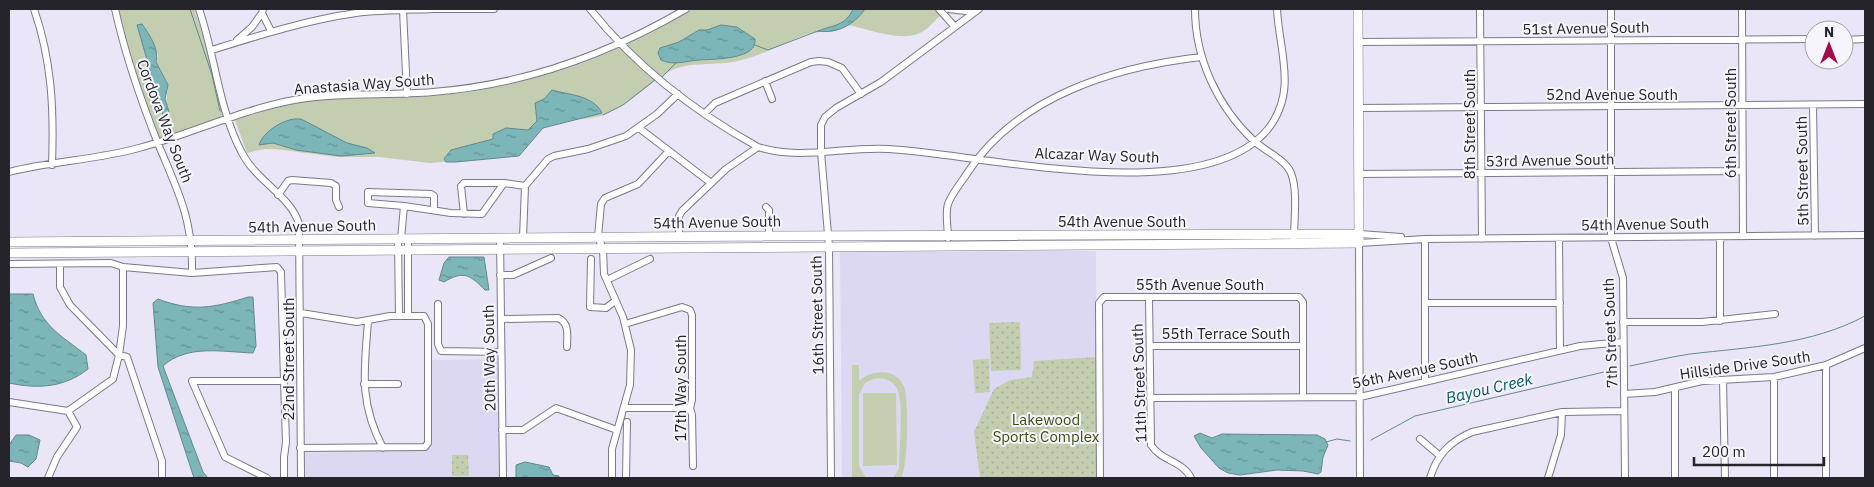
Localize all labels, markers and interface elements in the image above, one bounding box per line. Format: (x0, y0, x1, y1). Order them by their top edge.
street label: 51st Avenue South (1522, 17, 1650, 39)
north arrow (1804, 20, 1854, 70)
text: N (1824, 23, 1834, 41)
street label: Cordova Way South (133, 57, 197, 185)
street label: 6th Street South (1721, 68, 1740, 178)
street label: 8th Street South (1460, 69, 1479, 179)
street label: Anastasia Way South (293, 70, 435, 98)
street label: 52nd Avenue South (1546, 85, 1678, 104)
street label: 5th Street South (1792, 116, 1812, 226)
street label: Alcazar Way South (1034, 143, 1160, 167)
street label: 53rd Avenue South (1485, 149, 1615, 171)
street label: 54th Avenue South (653, 211, 781, 233)
street label: 54th Avenue South (1058, 212, 1186, 231)
street label: 54th Avenue South (1581, 213, 1709, 235)
street label: 54th Avenue South (248, 215, 376, 237)
street label: 16th Street South (806, 255, 828, 375)
street label: 55th Avenue South (1136, 275, 1264, 294)
street label: 7th Street South (1599, 277, 1621, 389)
street label: 22nd Street South (279, 298, 298, 420)
street label: 20th Way South (479, 304, 499, 412)
street label: 11th Street South (1127, 323, 1151, 443)
street label: 55th Terrace South (1162, 324, 1290, 343)
street label: 17th Way South (671, 335, 690, 441)
street label: Hillside Drive South (1678, 346, 1812, 384)
street label: 56th Avenue South (1350, 347, 1480, 393)
water label: Bayou Creek (1444, 368, 1535, 408)
park label: Lakewood Sports Complex (993, 410, 1100, 446)
scale bar (1694, 434, 1824, 466)
text: 200 m (1702, 442, 1746, 461)

